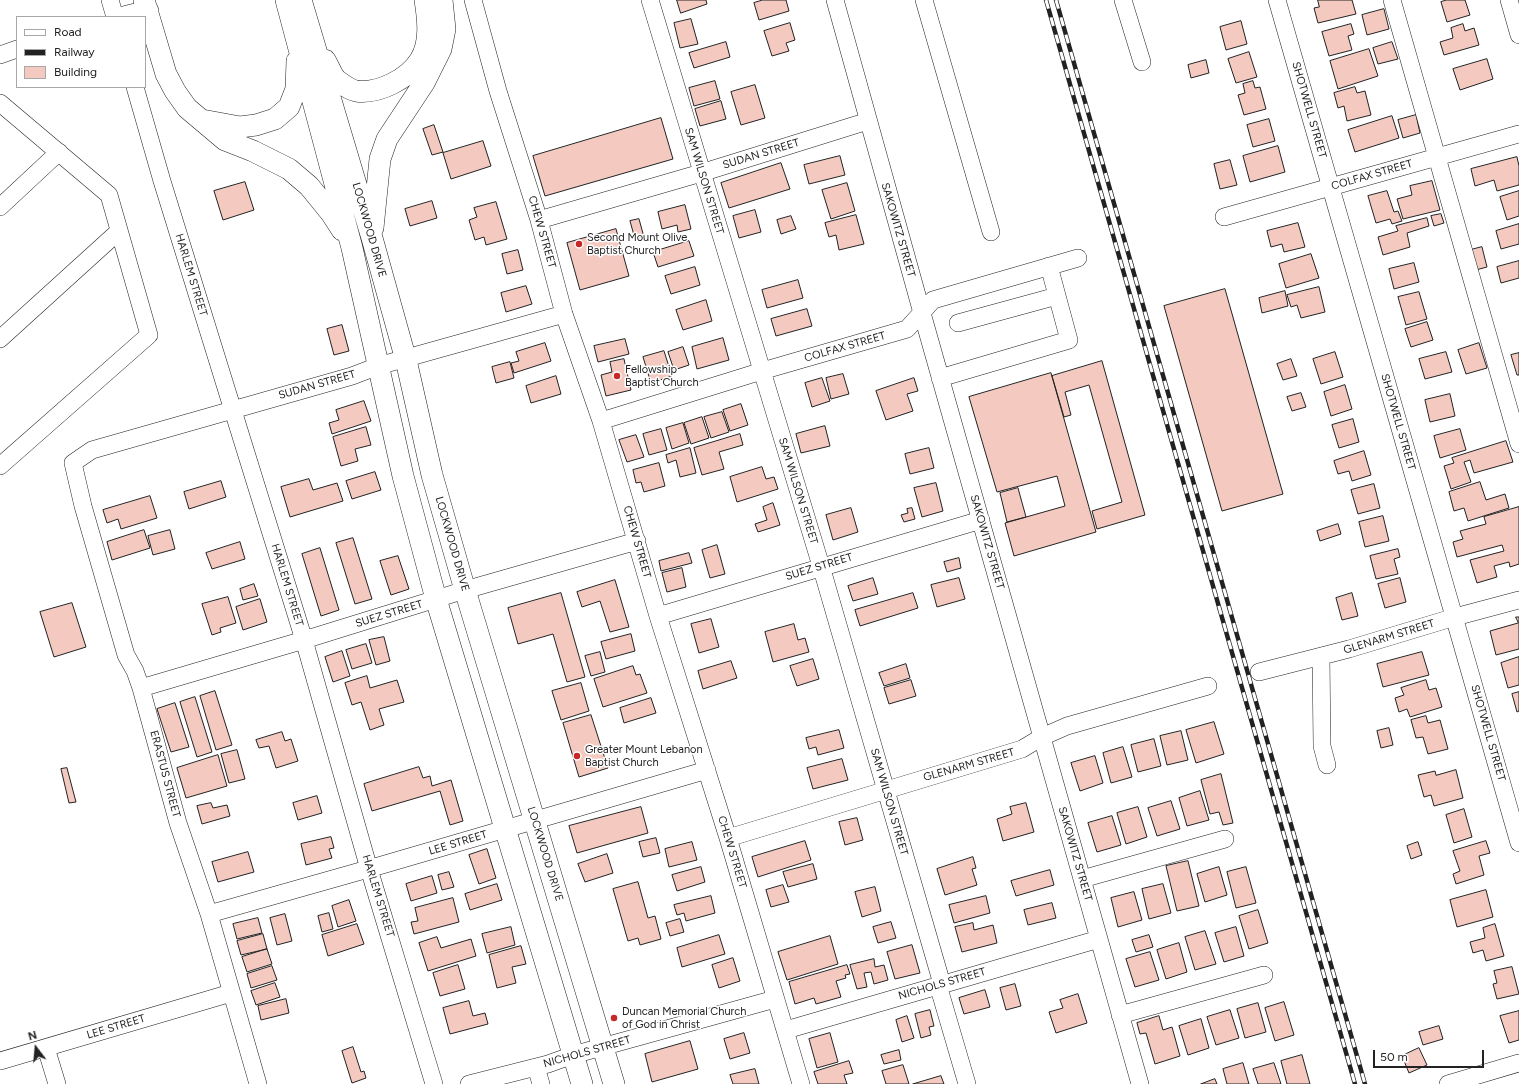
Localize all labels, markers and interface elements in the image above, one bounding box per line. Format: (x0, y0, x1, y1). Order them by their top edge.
legend (16, 16, 146, 88)
text: Road (54, 25, 82, 39)
text: Railway (54, 45, 95, 59)
street label: SHOTWELL STREET (1289, 60, 1329, 160)
text: Building (54, 65, 97, 79)
street label: SAM WILSON STREET (681, 126, 727, 236)
street label: SUDAN STREET (721, 136, 801, 172)
street label: COLFAX STREET (1330, 157, 1414, 193)
street label: LOCKWOOD DRIVE (349, 181, 389, 279)
street label: SAKOWITZ STREET (878, 181, 918, 279)
street label: CHEW STREET (525, 194, 559, 270)
place label: Second Mount Olive Baptist Church (587, 231, 687, 257)
street label: HARLEM STREET (172, 232, 210, 318)
marker: Second Mount Olive Baptist Church (574, 239, 584, 249)
street label: COLFAX STREET (803, 329, 887, 365)
place label: Fellowship Baptist Church (625, 363, 699, 389)
street label: SUDAN STREET (277, 368, 357, 402)
marker: Fellowship Baptist Church (612, 371, 622, 381)
street label: SHOTWELL STREET (1378, 372, 1418, 472)
street label: SAM WILSON STREET (775, 436, 821, 546)
street label: SAKOWITZ STREET (967, 493, 1007, 591)
street label: LOCKWOOD DRIVE (432, 495, 472, 593)
street label: CHEW STREET (620, 504, 654, 580)
street label: HARLEM STREET (268, 542, 306, 628)
street label: SUEZ STREET (784, 551, 854, 583)
street label: SUEZ STREET (354, 598, 424, 630)
street label: GLENARM STREET (1342, 617, 1436, 657)
street label: SHOTWELL STREET (1468, 683, 1508, 783)
street label: ERASTUS STREET (147, 729, 183, 819)
place label: Greater Mount Lebanon Baptist Church (585, 743, 703, 769)
street label: GLENARM STREET (922, 746, 1016, 784)
street label: SAM WILSON STREET (867, 747, 911, 857)
marker: Greater Mount Lebanon Baptist Church (572, 751, 582, 761)
street label: LOCKWOOD DRIVE (524, 805, 566, 903)
street label: SAKOWITZ STREET (1055, 805, 1095, 903)
street label: CHEW STREET (715, 814, 749, 890)
street label: LEE STREET (427, 828, 489, 858)
street label: HARLEM STREET (359, 853, 397, 939)
street label: NICHOLS STREET (897, 965, 987, 1003)
place label: Duncan Memorial Church of God in Christ (622, 1005, 746, 1031)
street label: LEE STREET (85, 1012, 147, 1042)
marker: Duncan Memorial Church of God in Christ (609, 1013, 619, 1023)
north arrow (16, 1028, 56, 1068)
text: N (27, 1029, 38, 1043)
street label: NICHOLS STREET (542, 1033, 632, 1071)
scale bar (1375, 1042, 1486, 1068)
text: 50 m (1380, 1050, 1408, 1064)

